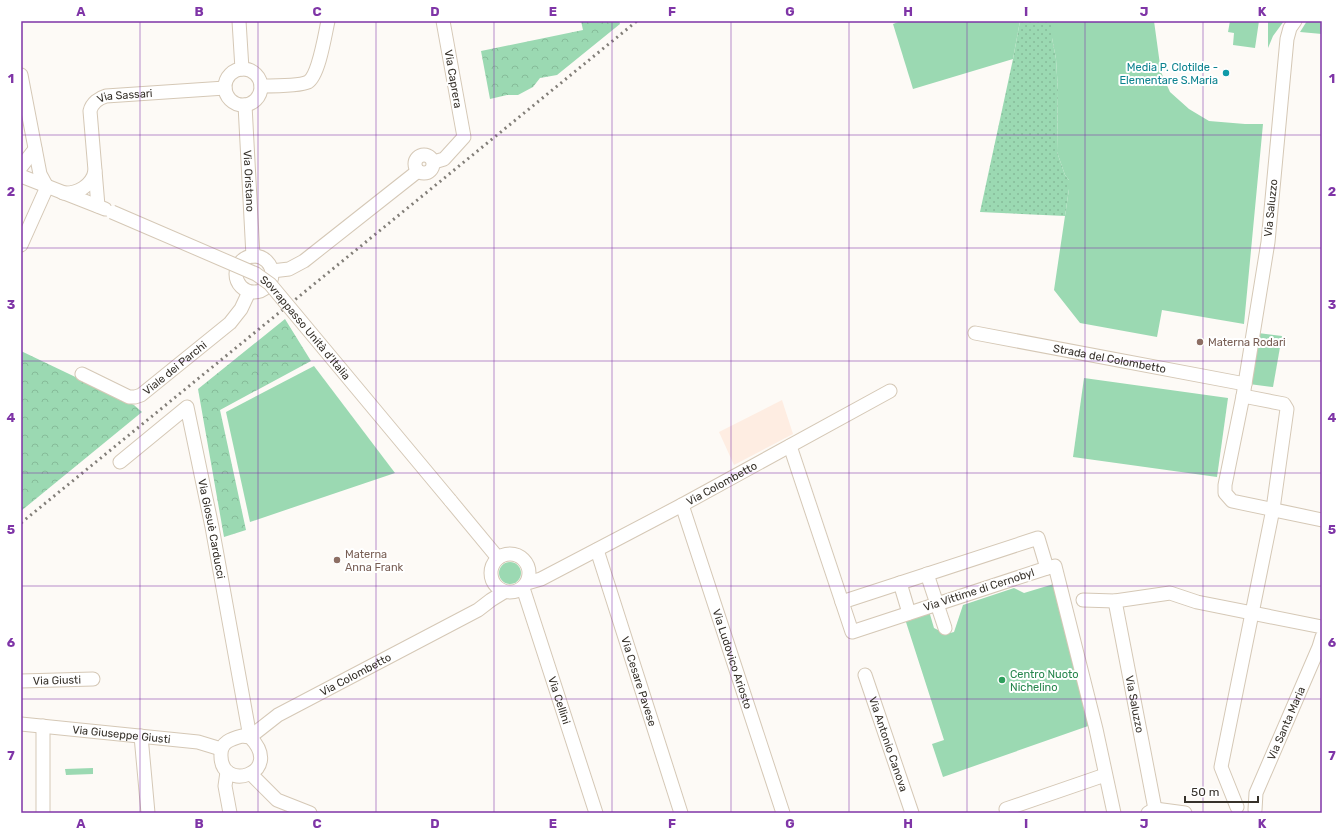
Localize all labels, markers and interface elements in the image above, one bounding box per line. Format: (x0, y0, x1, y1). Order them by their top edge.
text: A (76, 4, 86, 19)
text: B (194, 4, 204, 19)
text: C (312, 4, 322, 19)
text: D (430, 4, 440, 19)
text: E (549, 4, 557, 19)
text: F (668, 4, 676, 19)
text: G (785, 4, 795, 19)
text: H (903, 4, 913, 19)
text: I (1024, 4, 1028, 19)
text: J (1140, 4, 1148, 19)
text: K (1258, 4, 1267, 19)
street label: Via Caprera (441, 49, 465, 109)
place label: Media P. Clotilde - Elementare S.Maria (1119, 61, 1218, 87)
marker: Media P. Clotilde - Elementare S.Maria (1221, 68, 1231, 78)
text: 1 (8, 71, 14, 86)
text: 1 (1329, 71, 1335, 86)
street label: Via Sassari (95, 86, 153, 105)
street label: Via Oristano (241, 150, 257, 212)
street label: Via Saluzzo (1261, 178, 1281, 238)
text: 2 (7, 184, 15, 199)
text: 2 (1328, 184, 1336, 199)
street label: Sovrappasso Unità d'Italia (258, 273, 353, 382)
text: 3 (7, 297, 16, 312)
text: 3 (1328, 297, 1337, 312)
place label: Materna Rodari (1208, 336, 1286, 349)
marker: Materna Rodari (1195, 337, 1205, 347)
street label: Viale dei Parchi (140, 338, 209, 397)
street label: Strada del Colombetto (1052, 341, 1167, 375)
text: 4 (7, 410, 16, 425)
text: 4 (1328, 410, 1337, 425)
street label: Via Colombetto (684, 459, 759, 508)
street label: Via Giosuè Carducci (196, 478, 228, 580)
text: 5 (7, 522, 15, 537)
text: 5 (1328, 522, 1336, 537)
place label: Materna Anna Frank (345, 548, 404, 574)
marker: Materna Anna Frank (332, 555, 342, 565)
street label: Via Vittime di Cernobyl (922, 566, 1036, 614)
street label: Via Ludovico Ariosto (710, 607, 755, 711)
text: 6 (7, 635, 16, 650)
street label: Via Cesare Pavese (619, 635, 659, 728)
text: 6 (1328, 635, 1337, 650)
street label: Via Colombetto (318, 650, 393, 698)
place label: Centro Nuoto Nichelino (1010, 668, 1079, 694)
street label: Via Giusti (33, 673, 81, 687)
street label: Via Saluzzo (1123, 674, 1147, 734)
street label: Via Cellini (546, 675, 573, 726)
marker: Centro Nuoto Nichelino (997, 675, 1007, 685)
street label: Via Santa Maria (1264, 684, 1308, 762)
street label: Via Antonio Canova (866, 695, 911, 793)
street label: Via Giuseppe Giusti (72, 723, 171, 746)
text: 7 (7, 748, 15, 763)
text: 7 (1328, 748, 1336, 763)
scale bar (1185, 778, 1258, 804)
text: 50 m (1191, 785, 1219, 799)
text: A (76, 816, 86, 831)
text: B (194, 816, 204, 831)
text: C (312, 816, 322, 831)
text: D (430, 816, 440, 831)
text: E (549, 816, 557, 831)
text: F (668, 816, 676, 831)
text: G (785, 816, 795, 831)
text: H (903, 816, 913, 831)
text: I (1024, 816, 1028, 831)
text: J (1140, 816, 1148, 831)
text: K (1258, 816, 1267, 831)

